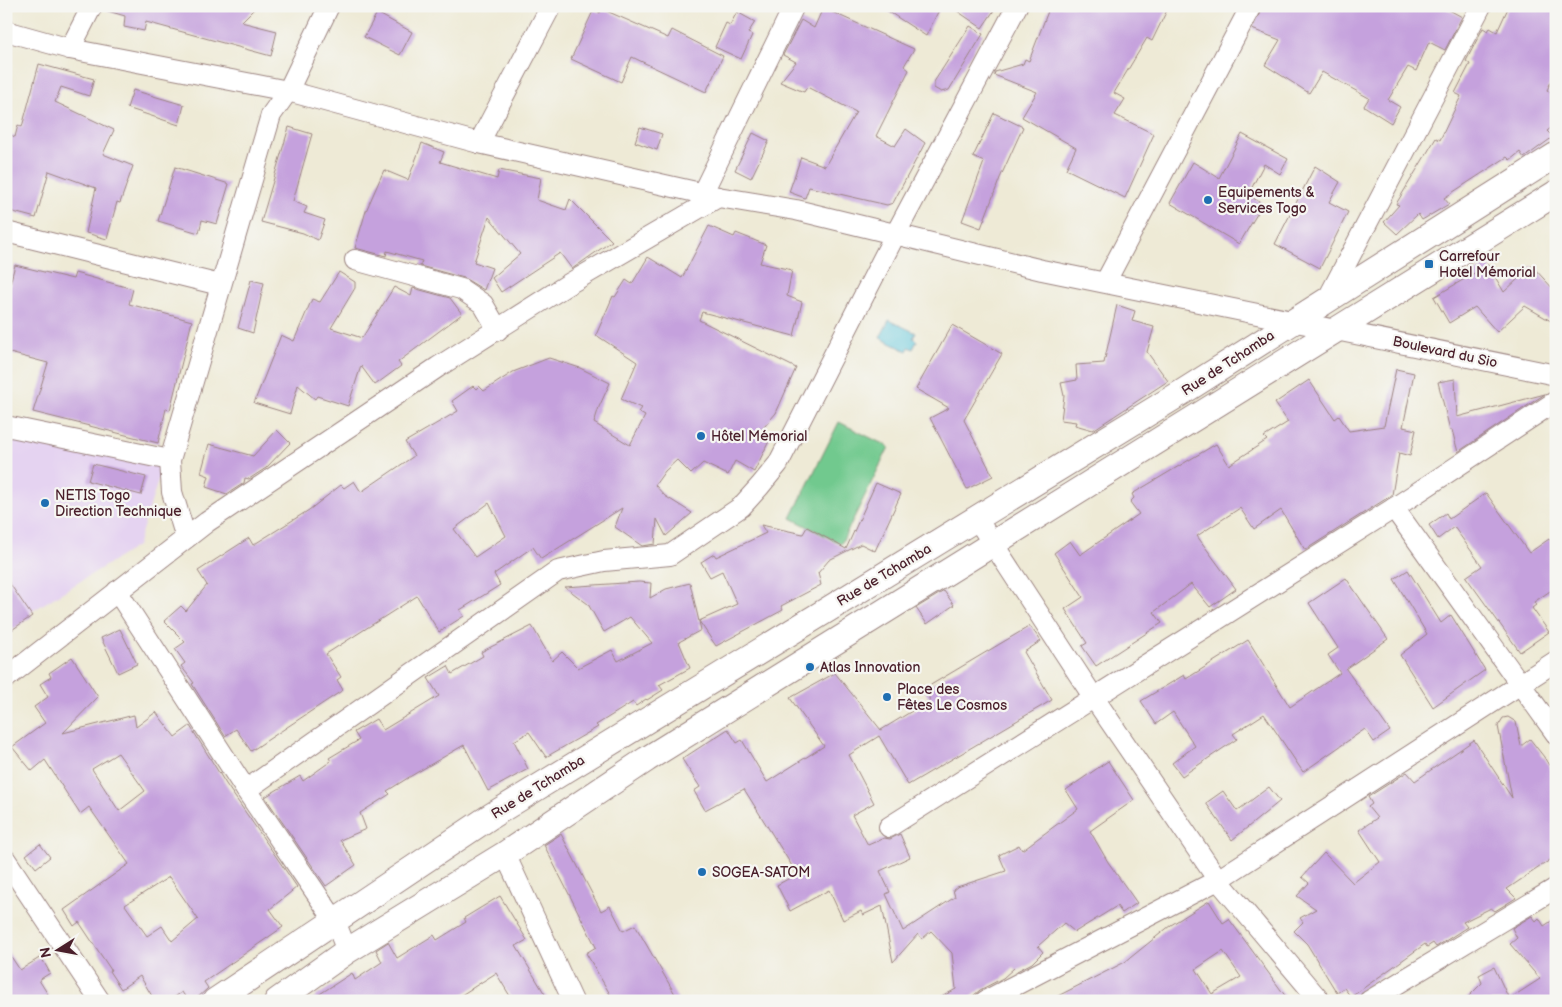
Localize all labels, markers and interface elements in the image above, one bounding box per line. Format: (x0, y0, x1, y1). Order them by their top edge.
place label: Equipements & Services Togo (1218, 184, 1315, 217)
marker: Equipements & Services Togo (1202, 194, 1214, 206)
place label: Carrefour Hotel Mémorial (1439, 248, 1536, 281)
marker: Carrefour Hotel Mémorial (1423, 258, 1435, 270)
street label: Rue de Tchamba (1178, 327, 1278, 399)
street label: Boulevard du Sio (1391, 333, 1499, 371)
place label: Hôtel Mémorial (711, 428, 807, 445)
marker: Hôtel Mémorial (695, 430, 707, 442)
place label: NETIS Togo Direction Technique (55, 487, 182, 520)
marker: NETIS Togo Direction Technique (39, 497, 51, 509)
street label: Rue de Tchamba (834, 540, 934, 610)
place label: Atlas Innovation (820, 659, 921, 676)
marker: Atlas Innovation (804, 661, 816, 673)
place label: Place des Fêtes Le Cosmos (897, 681, 1007, 714)
marker: Place des Fêtes Le Cosmos (881, 691, 893, 703)
street label: Rue de Tchamba (488, 751, 588, 823)
place label: SOGEA-SATOM (712, 864, 810, 881)
marker: SOGEA-SATOM (696, 866, 708, 878)
north arrow (32, 924, 82, 974)
text: N (36, 946, 55, 959)

